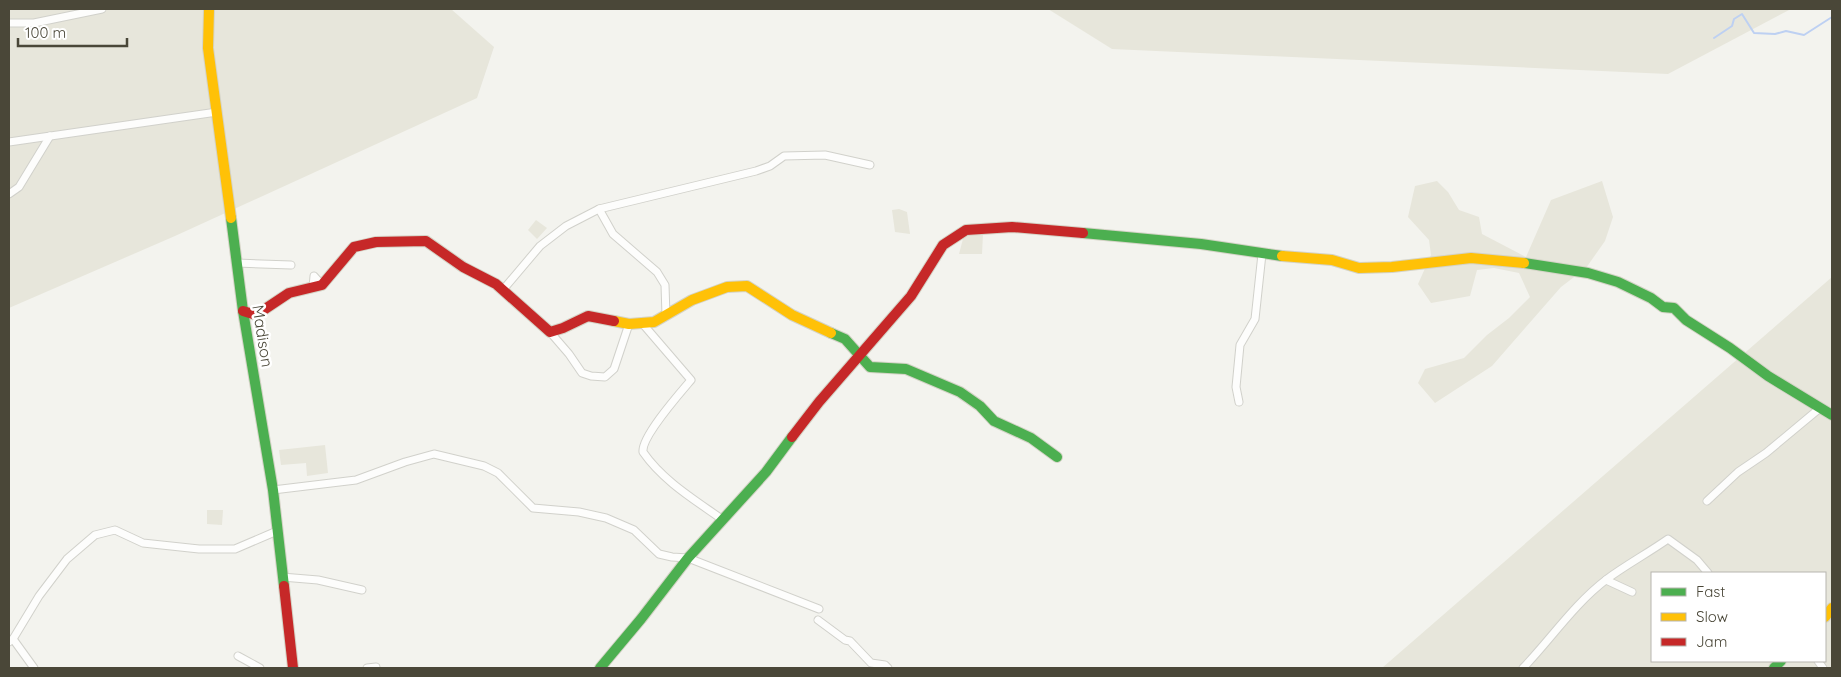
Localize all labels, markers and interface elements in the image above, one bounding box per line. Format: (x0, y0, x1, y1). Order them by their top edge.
scale bar (18, 15, 126, 47)
text: 100 m (25, 23, 66, 42)
street label: Madison (248, 304, 278, 368)
legend (1651, 572, 1826, 662)
text: Fast (1696, 582, 1725, 601)
text: Slow (1696, 607, 1728, 626)
text: Jam (1696, 632, 1727, 651)

